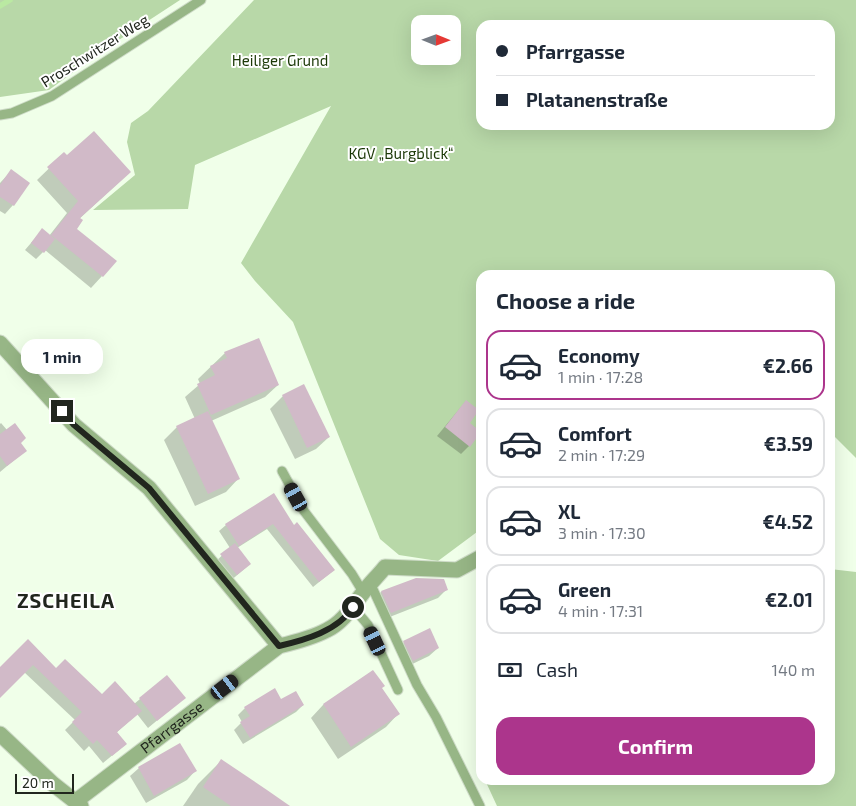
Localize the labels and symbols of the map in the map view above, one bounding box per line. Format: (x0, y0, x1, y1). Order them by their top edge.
street label: Proschwitzer Weg (37, 9, 152, 91)
north arrow (411, 15, 461, 65)
park label: Heiliger Grund (232, 51, 328, 69)
park label: KGV „Burgblick“ (348, 144, 454, 162)
callout: 1 min (21, 338, 103, 374)
route end (51, 400, 73, 422)
car (282, 480, 309, 514)
district label: ZSCHEILA (17, 588, 115, 612)
route start (342, 596, 364, 618)
car (361, 624, 388, 658)
car (208, 672, 241, 702)
street label: Pfarrgasse (136, 697, 207, 757)
scale bar (15, 771, 74, 794)

